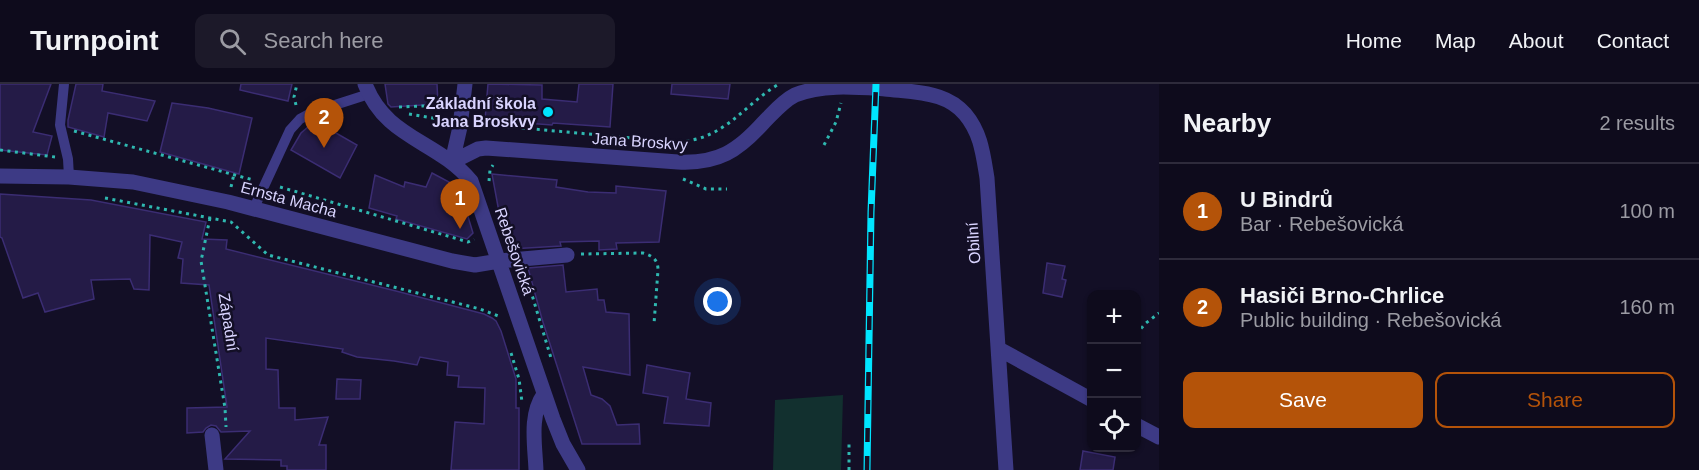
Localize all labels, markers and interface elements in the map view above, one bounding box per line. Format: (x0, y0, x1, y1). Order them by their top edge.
search box (195, 14, 615, 68)
text: Turnpoint (30, 25, 159, 56)
icon: search (216, 25, 249, 58)
text: Search here (264, 28, 383, 53)
text: Home (1346, 29, 1402, 52)
text: Map (1435, 29, 1476, 52)
text: About (1509, 29, 1564, 52)
text: Contact (1597, 29, 1669, 52)
place label: Základní škola Jana Broskvy (426, 95, 536, 130)
pin: 2 (304, 98, 344, 148)
marker: Základní škola Jana Broskvy (541, 105, 555, 119)
text: Nearby (1183, 108, 1271, 138)
text: 2 results (1599, 112, 1675, 134)
street label: Jana Broskvy (591, 130, 688, 153)
street label: Ernsta Macha (239, 178, 339, 220)
pin: 1 (440, 180, 480, 229)
text: U Bindrů (1240, 187, 1333, 212)
text: 1 (1197, 200, 1208, 222)
text: 100 m (1619, 200, 1675, 222)
street label: Rebešovická (492, 205, 538, 297)
text: Bar · Rebešovická (1240, 213, 1403, 235)
street label: Obilní (964, 221, 983, 264)
text: Hasiči Brno-Chrlice (1240, 283, 1444, 308)
your location (703, 287, 732, 316)
map controls (1087, 290, 1141, 452)
button: + (1087, 290, 1141, 344)
street label: Západní (216, 292, 242, 353)
text: 2 (1197, 296, 1208, 318)
text: 160 m (1619, 296, 1675, 318)
text: Public building · Rebešovická (1240, 309, 1501, 331)
button: − (1087, 344, 1141, 398)
button: Save (1183, 372, 1423, 428)
button: Share (1435, 372, 1675, 428)
button: locate (1087, 398, 1141, 452)

